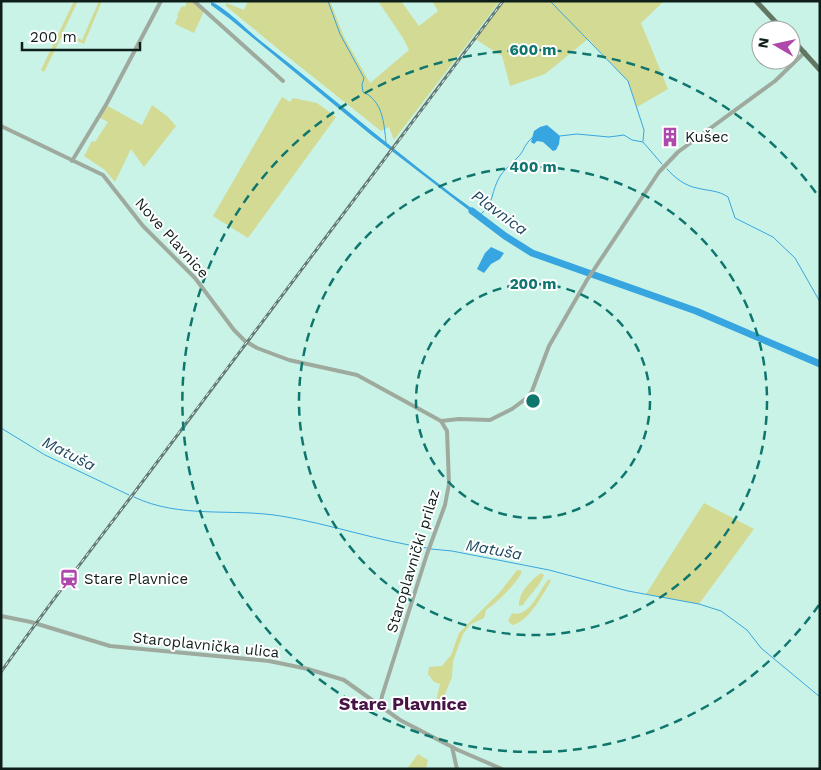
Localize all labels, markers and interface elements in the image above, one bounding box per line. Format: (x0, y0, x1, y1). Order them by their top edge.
scale bar (22, 20, 140, 52)
north arrow (751, 20, 801, 70)
text: 200 m (30, 28, 77, 46)
text: N (754, 37, 772, 49)
text: 600 m (510, 41, 556, 59)
building icon: Kušec (659, 126, 681, 148)
place label: Kušec (685, 128, 729, 146)
text: 400 m (509, 158, 557, 176)
water label: Plavnica (468, 186, 531, 239)
street label: Nove Plavnice (131, 194, 213, 282)
text: 200 m (510, 275, 556, 293)
centre of rings (524, 392, 542, 410)
water label: Matuša (39, 432, 99, 475)
street label: Staroplavnički prilaz (383, 487, 443, 635)
water label: Matuša (464, 535, 524, 564)
station icon: Stare Plavnice (58, 568, 80, 590)
place label: Stare Plavnice (84, 570, 188, 588)
street label: Staroplavnička ulica (132, 628, 281, 662)
district label: Stare Plavnice (339, 693, 467, 714)

